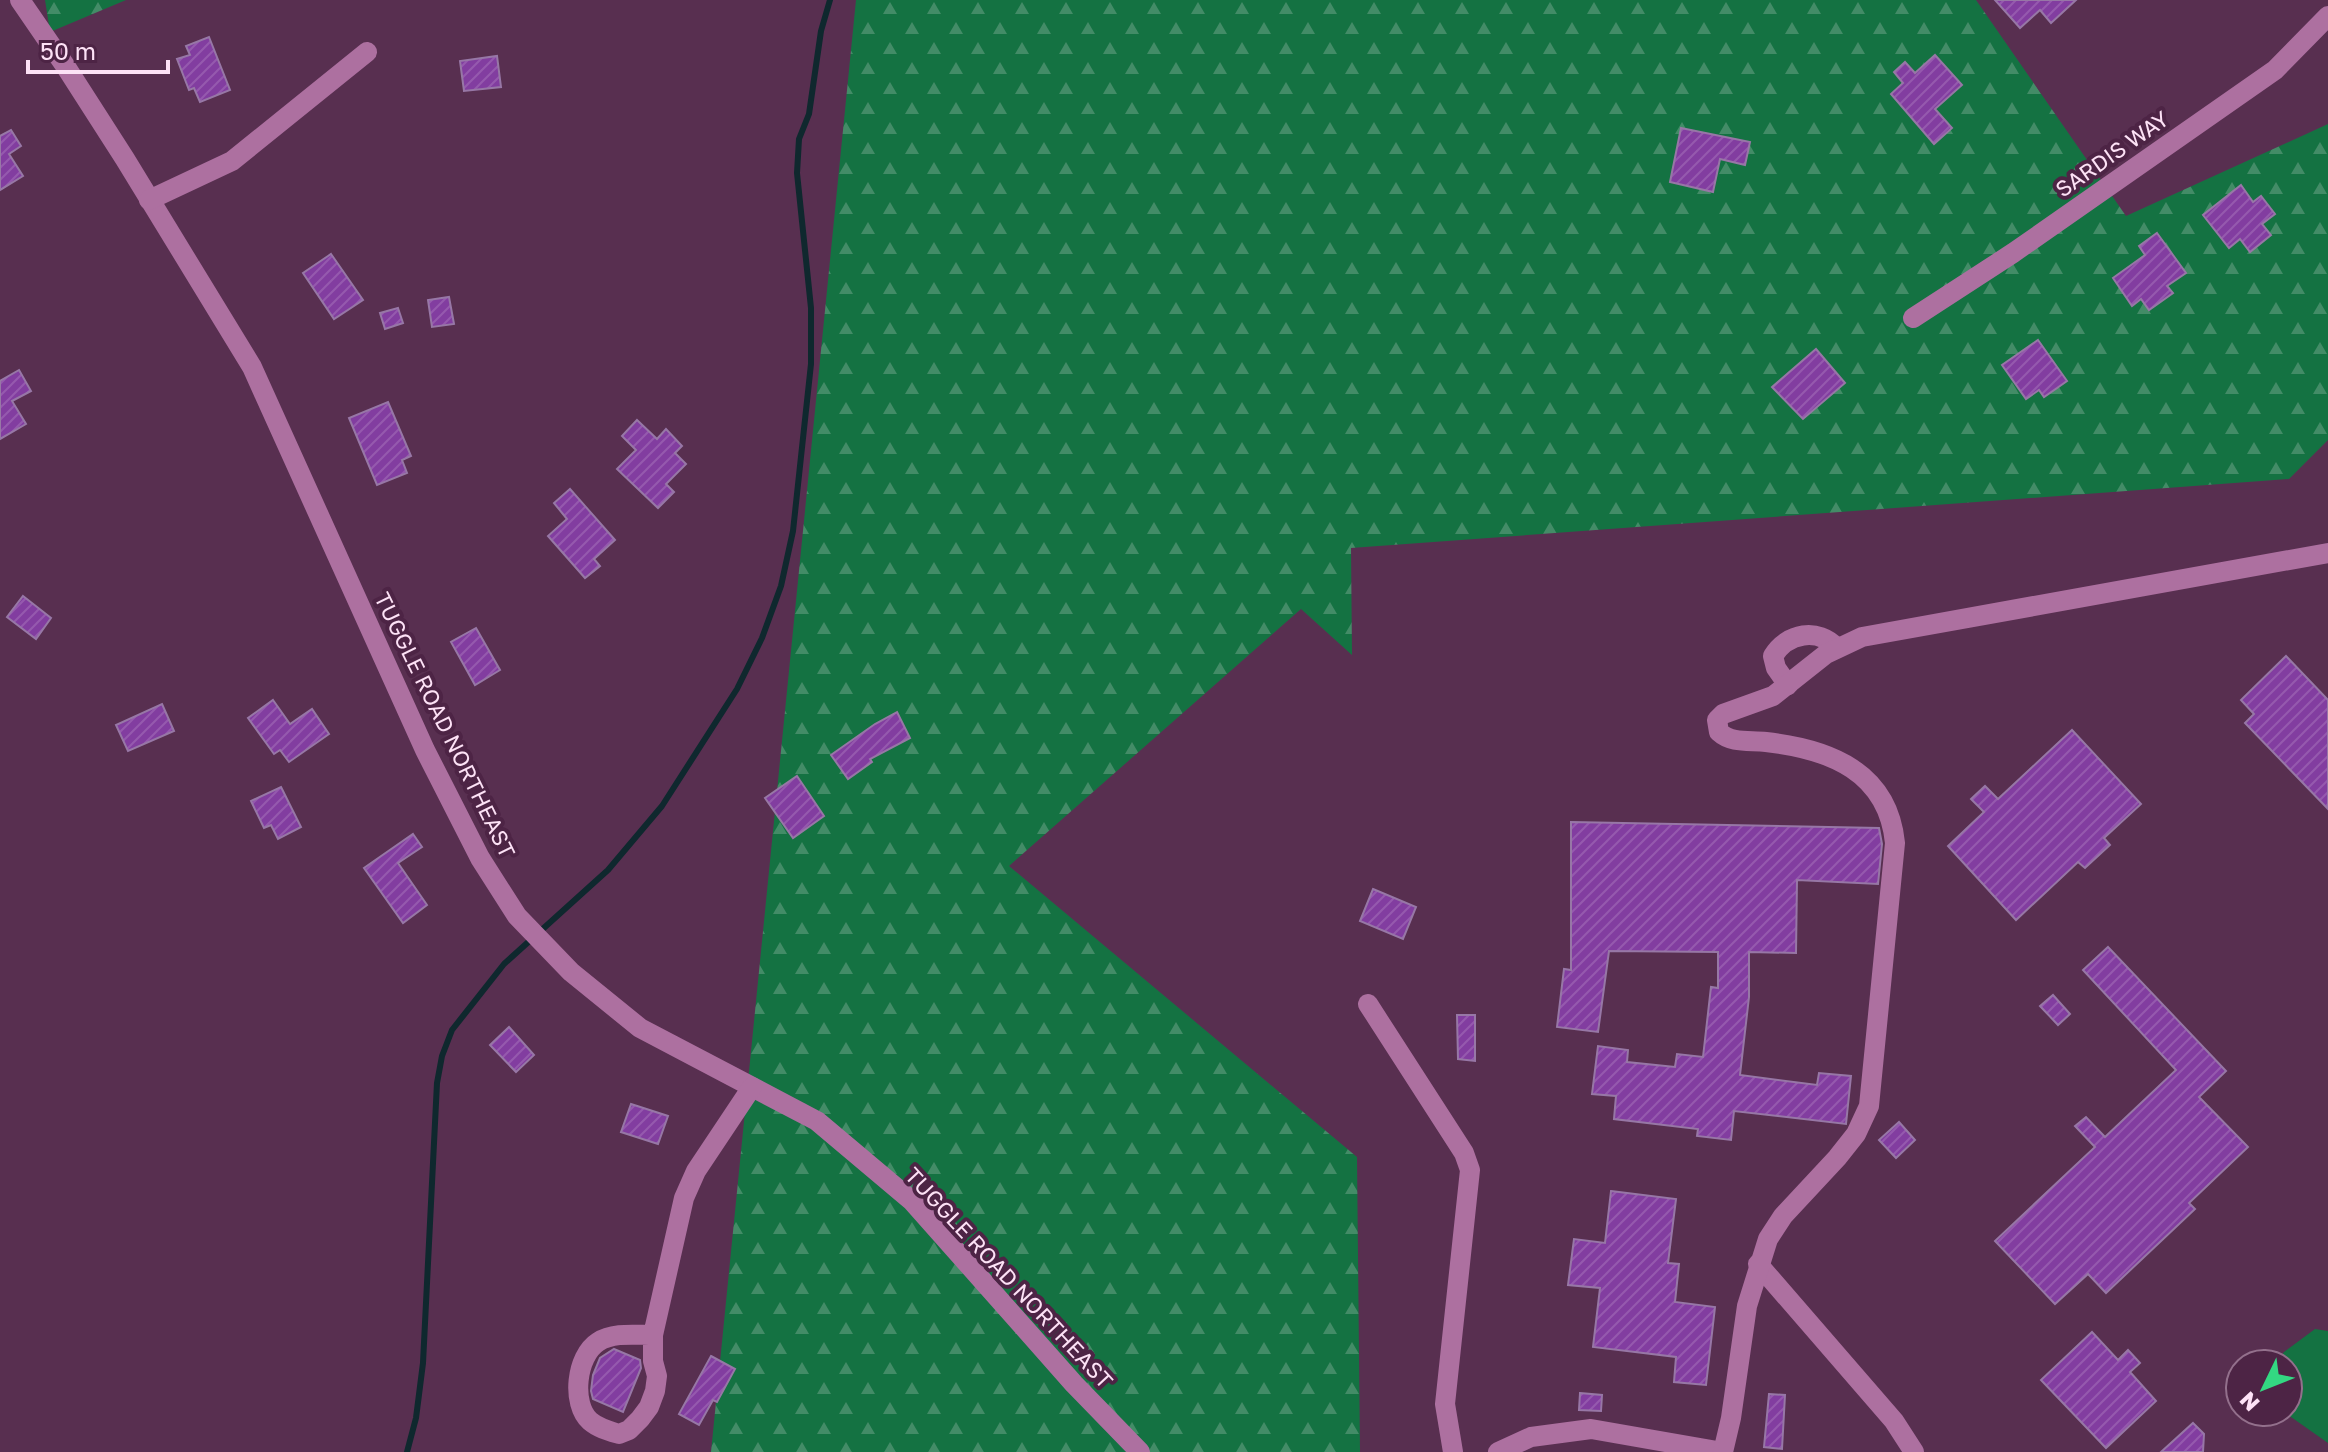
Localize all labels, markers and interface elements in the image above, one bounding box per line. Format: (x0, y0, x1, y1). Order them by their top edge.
scale bar (28, 24, 168, 74)
text: 50 m (40, 36, 96, 65)
street label: SARDIS WAY (2050, 105, 2173, 202)
street label: TUGGLE ROAD NORTHEAST (369, 588, 522, 862)
street label: TUGGLE ROAD NORTHEAST (900, 1162, 1119, 1394)
north arrow (2224, 1348, 2304, 1428)
text: N (2233, 1387, 2265, 1417)

